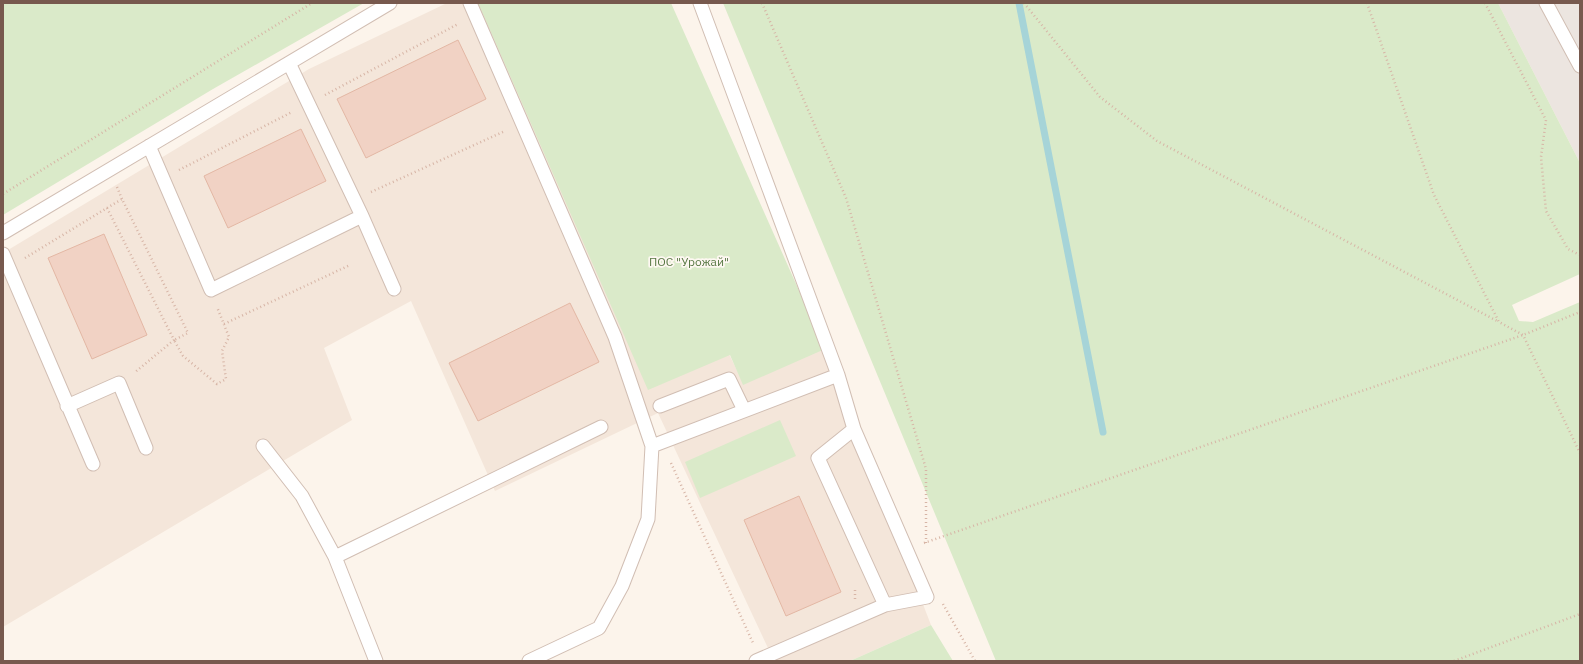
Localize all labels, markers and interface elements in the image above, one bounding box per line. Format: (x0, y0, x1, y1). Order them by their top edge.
park label: ПОС "Урожай" (649, 254, 729, 269)

